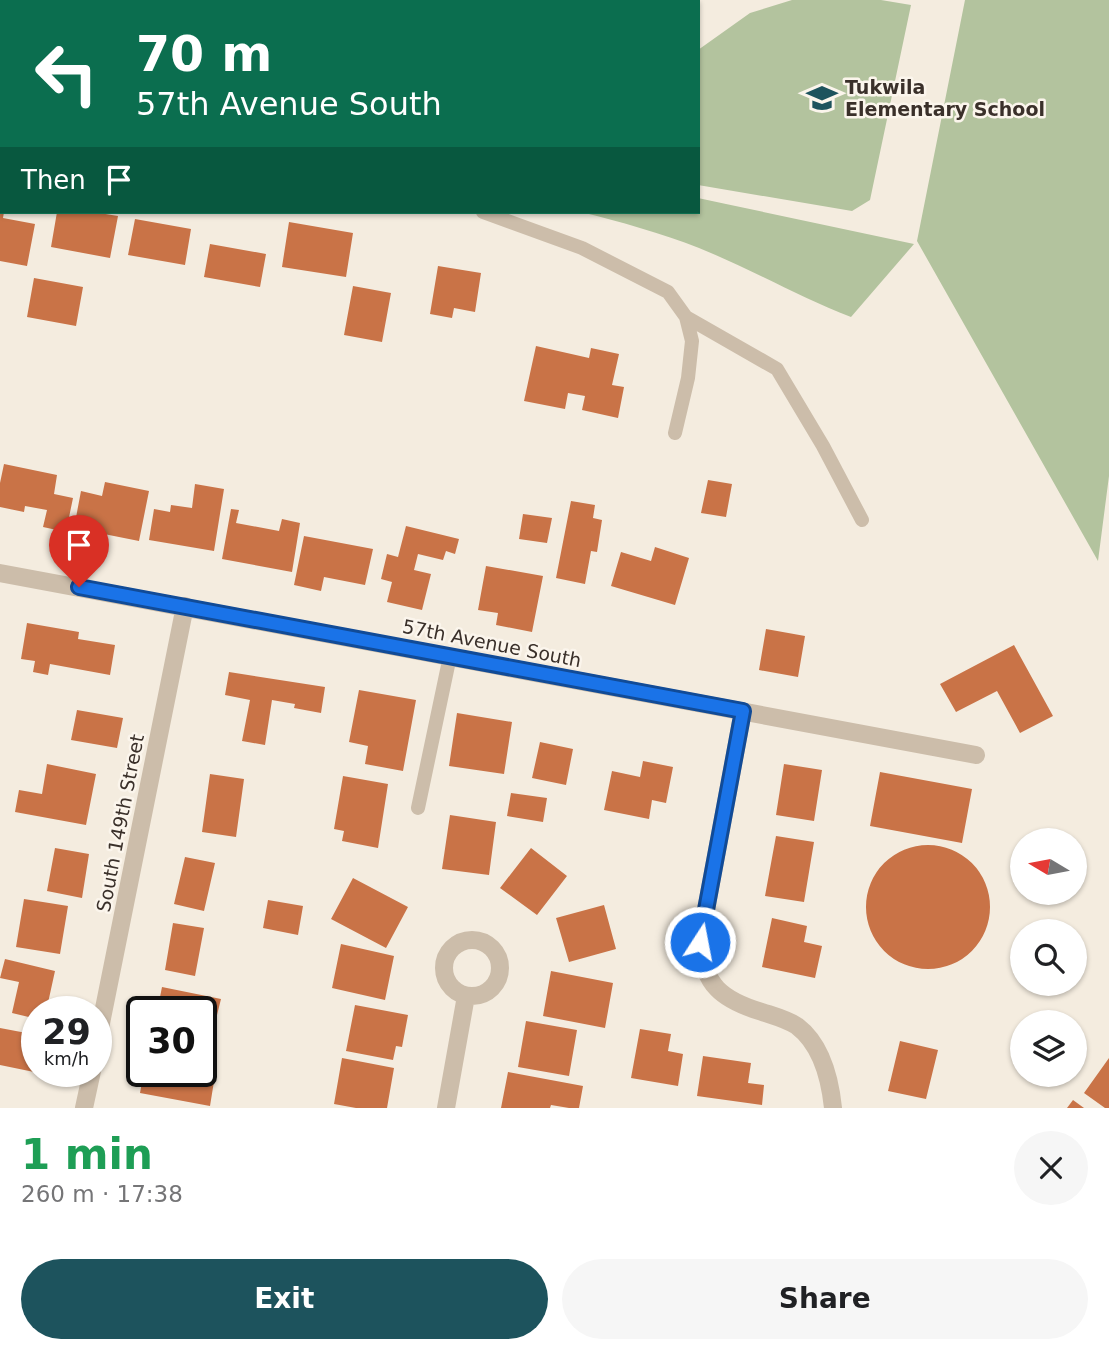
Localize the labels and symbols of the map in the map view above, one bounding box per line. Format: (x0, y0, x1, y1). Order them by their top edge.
place label: Tukwila Elementary School (845, 76, 1045, 120)
school or university icon: Tukwila Elementary School (805, 81, 839, 115)
pin (49, 515, 109, 587)
street label: 57th Avenue South (401, 615, 583, 671)
street label: South 149th Street (92, 732, 148, 914)
north arrow (1010, 828, 1087, 905)
position arrow (663, 905, 737, 979)
speed limit sign: 30 (126, 996, 217, 1087)

